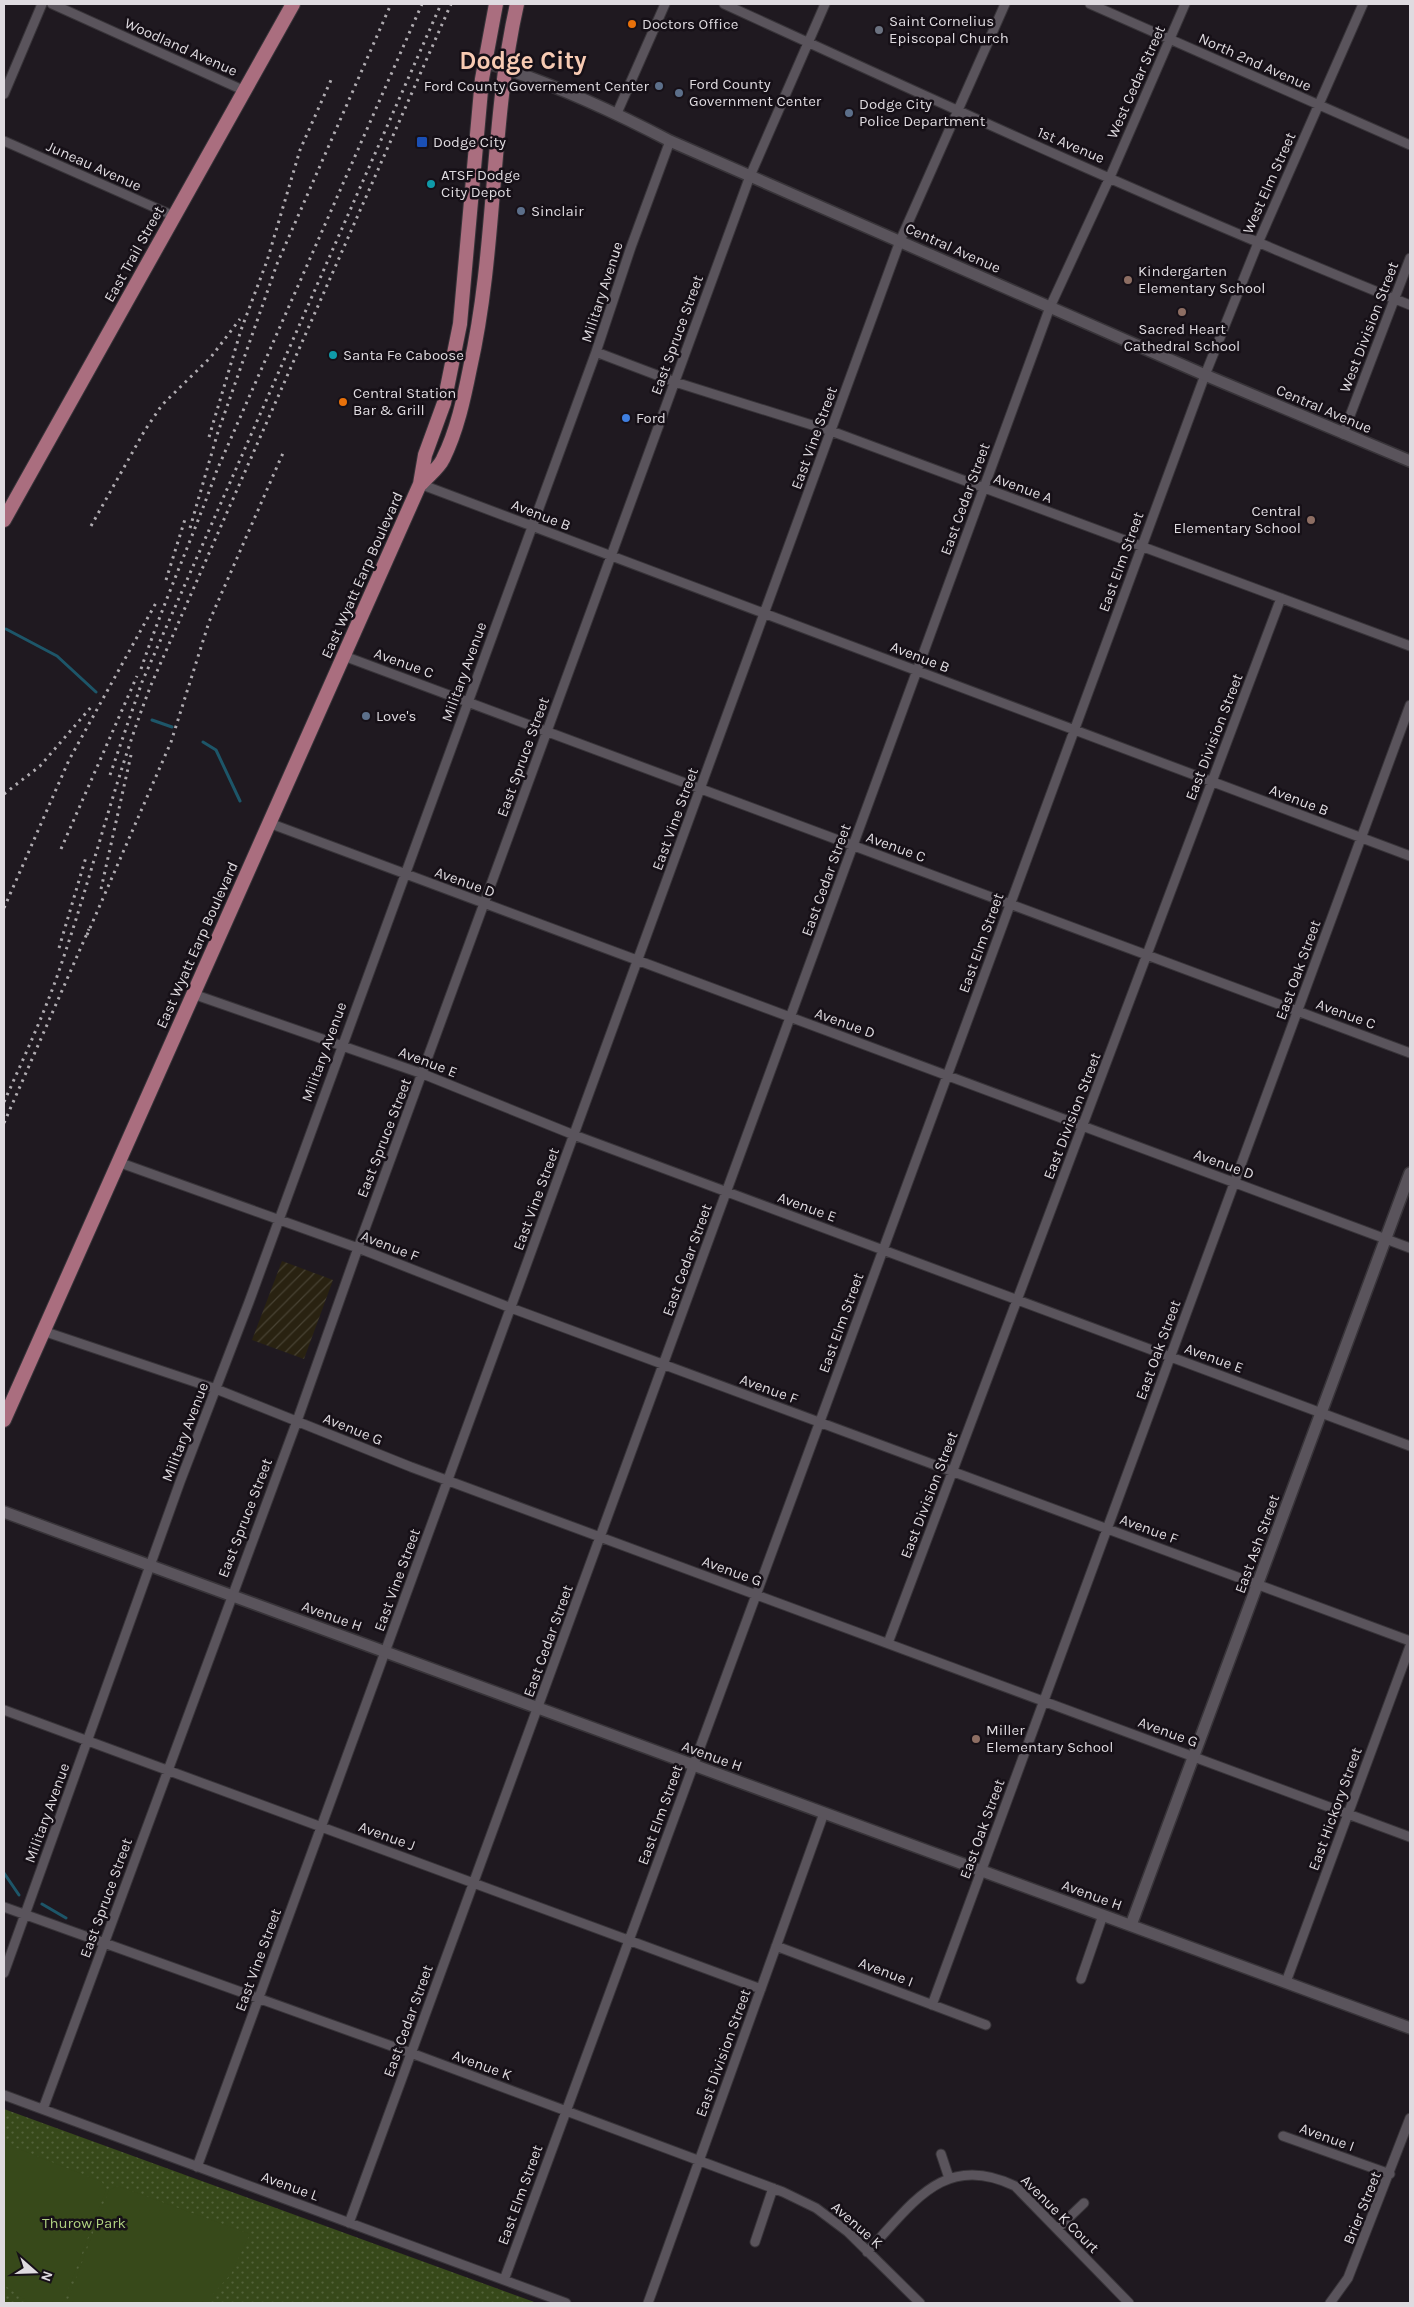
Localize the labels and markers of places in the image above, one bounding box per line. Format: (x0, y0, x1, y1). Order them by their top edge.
place label: Saint Cornelius Episcopal Church (889, 12, 1009, 47)
place label: Doctors Office (642, 15, 738, 33)
marker: Doctors Office (626, 18, 638, 30)
marker: Saint Cornelius Episcopal Church (873, 24, 885, 36)
place label: Ford County Government Center (689, 75, 822, 110)
place label: Ford County Governement Center (424, 77, 650, 95)
marker: Ford County Governement Center (653, 80, 665, 92)
marker: Ford County Government Center (673, 87, 685, 99)
place label: Dodge City Police Department (859, 95, 986, 130)
marker: Dodge City Police Department (843, 107, 855, 119)
place label: Dodge City (433, 133, 506, 151)
marker: Dodge City (415, 135, 429, 149)
place label: ATSF Dodge City Depot (441, 166, 520, 201)
marker: ATSF Dodge City Depot (425, 178, 437, 190)
place label: Sinclair (531, 202, 584, 220)
marker: Sinclair (515, 205, 527, 217)
place label: Kindergarten Elementary School (1138, 262, 1265, 297)
marker: Kindergarten Elementary School (1122, 274, 1134, 286)
marker: Sacred Heart Cathedral School (1176, 306, 1188, 318)
place label: Sacred Heart Cathedral School (1124, 320, 1240, 355)
place label: Santa Fe Caboose (343, 346, 464, 364)
marker: Santa Fe Caboose (327, 349, 339, 361)
place label: Central Station Bar & Grill (353, 384, 456, 419)
marker: Central Station Bar & Grill (337, 396, 349, 408)
place label: Ford (636, 409, 666, 427)
marker: Ford (620, 412, 632, 424)
place label: Central Elementary School (1174, 502, 1301, 537)
marker: Central Elementary School (1305, 514, 1317, 526)
place label: Love's (376, 707, 416, 725)
marker: Love's (360, 710, 372, 722)
place label: Miller Elementary School (986, 1721, 1113, 1756)
marker: Miller Elementary School (970, 1733, 982, 1745)

